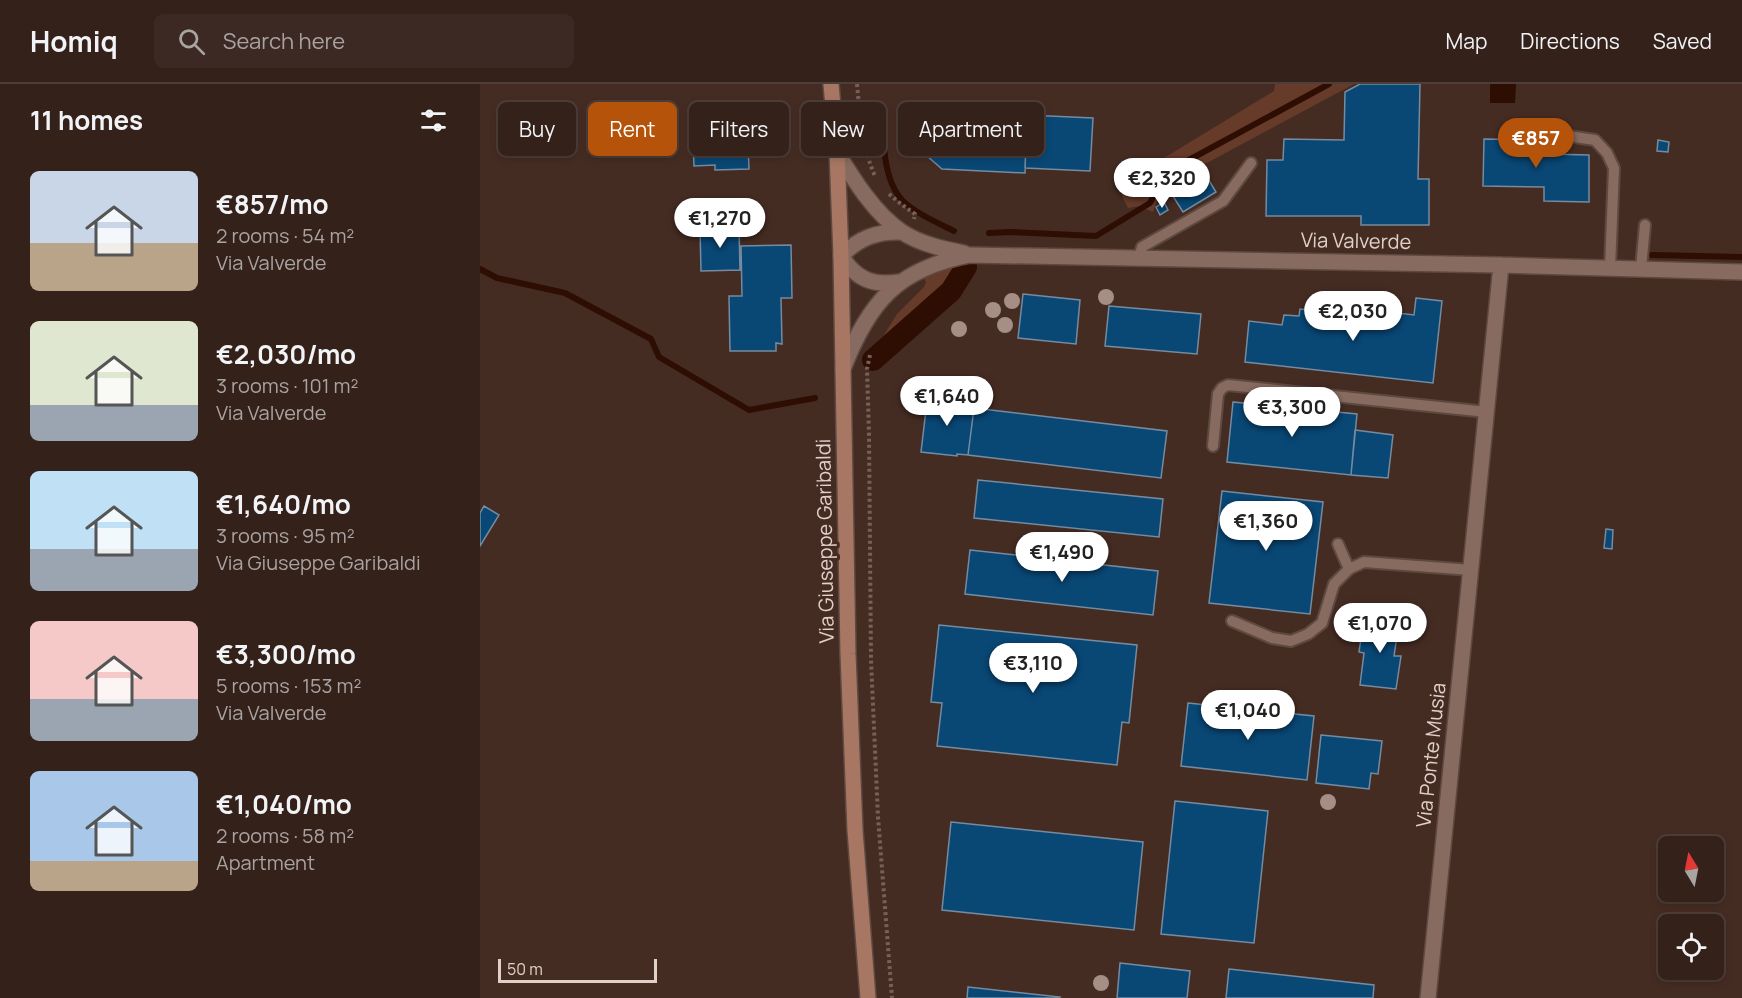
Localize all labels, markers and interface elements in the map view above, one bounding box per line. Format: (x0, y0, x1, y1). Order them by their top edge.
search box (154, 14, 574, 68)
text: Homiq (30, 22, 118, 60)
icon: search (175, 25, 208, 58)
text: Search here (223, 26, 345, 56)
text: Map (1446, 27, 1487, 55)
text: Directions (1520, 27, 1620, 55)
text: Saved (1653, 27, 1712, 55)
text: 11 homes (30, 102, 143, 138)
chip: Buy (498, 102, 576, 156)
chip: Rent (588, 102, 677, 156)
chip: Filters (689, 102, 789, 156)
chip: New (801, 102, 886, 156)
chip: Apartment (898, 102, 1044, 156)
icon: filters (417, 104, 450, 137)
pin: €857 (1500, 118, 1572, 169)
text: €857 (1512, 124, 1560, 151)
pin: €2,320 (1113, 158, 1211, 209)
text: €2,320 (1128, 164, 1196, 191)
text: €857/mo (216, 186, 328, 222)
icon: home (78, 195, 150, 267)
pin: €1,270 (671, 198, 769, 249)
text: €1,270 (688, 204, 752, 231)
text: 2 rooms · 54 m² (216, 222, 354, 249)
street label: Via Valverde (1301, 226, 1411, 255)
text: Via Valverde (216, 249, 326, 276)
pin: €2,030 (1304, 291, 1402, 342)
text: €2,030 (1318, 297, 1388, 324)
text: €2,030/mo (216, 336, 356, 372)
icon: home (78, 345, 150, 417)
text: 3 rooms · 101 m² (216, 372, 358, 399)
pin: €1,640 (898, 376, 996, 427)
text: €1,640 (914, 382, 980, 409)
pin: €3,300 (1243, 387, 1341, 438)
text: €3,300 (1257, 393, 1327, 420)
text: Via Valverde (216, 399, 326, 426)
street label: Via Giuseppe Garibaldi (809, 438, 840, 644)
text: €1,640/mo (216, 486, 351, 522)
icon: home (78, 495, 150, 567)
pin: €1,360 (1217, 501, 1315, 552)
text: €1,360 (1234, 507, 1298, 534)
text: 3 rooms · 95 m² (216, 522, 355, 549)
pin: €1,490 (1013, 532, 1111, 583)
text: €1,490 (1030, 538, 1094, 565)
text: Via Giuseppe Garibaldi (216, 549, 421, 576)
pin: €1,070 (1331, 603, 1429, 654)
text: €1,070 (1348, 609, 1412, 636)
text: €3,300/mo (216, 636, 356, 672)
pin: €3,110 (984, 643, 1082, 694)
icon: home (78, 645, 150, 717)
text: €3,110 (1003, 649, 1063, 676)
text: 5 rooms · 153 m² (216, 672, 362, 699)
street label: Via Ponte Musia (1409, 681, 1452, 829)
pin: €1,040 (1199, 690, 1297, 741)
text: €1,040 (1215, 696, 1281, 723)
text: Via Valverde (216, 699, 326, 726)
text: €1,040/mo (216, 786, 352, 822)
icon: home (78, 795, 150, 867)
text: 2 rooms · 58 m² (216, 822, 354, 849)
north arrow (1658, 836, 1724, 902)
map controls (1658, 836, 1724, 980)
text: Apartment (216, 849, 315, 876)
button: locate (1658, 914, 1724, 980)
scale bar (498, 956, 657, 984)
text: 50 m (507, 958, 543, 980)

